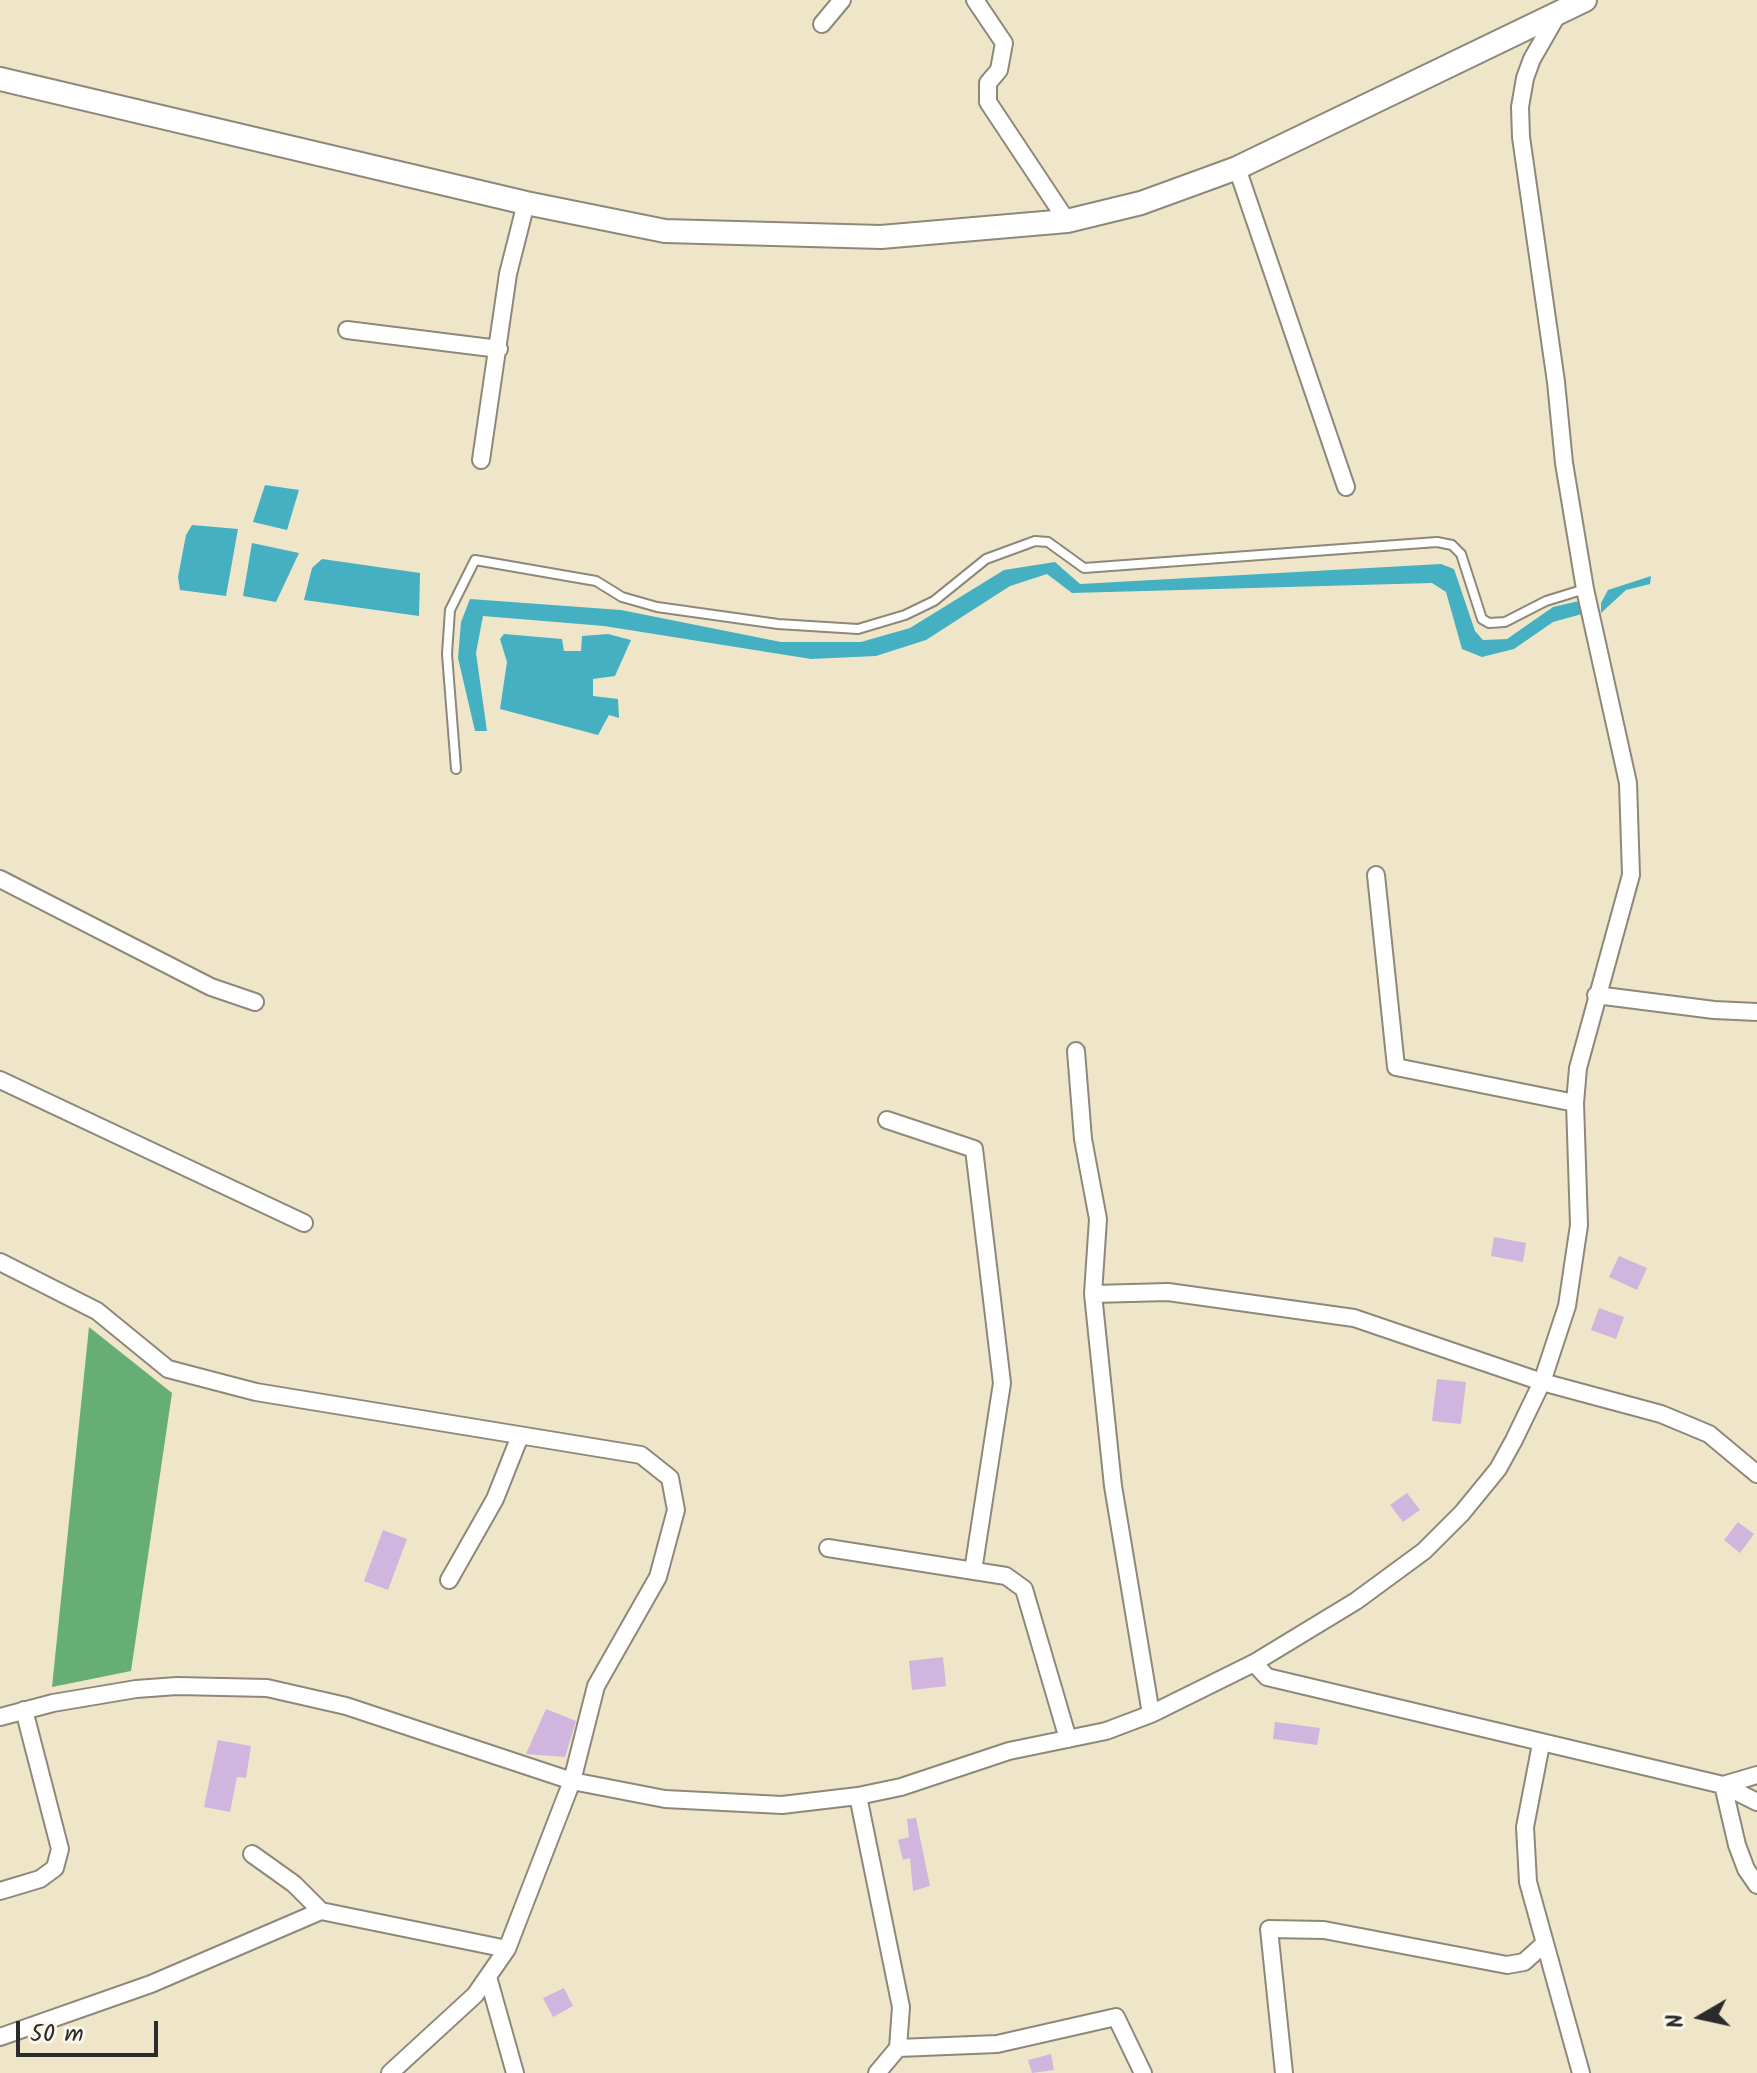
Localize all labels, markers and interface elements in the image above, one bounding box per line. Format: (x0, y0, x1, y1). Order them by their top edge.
north arrow (1661, 1977, 1741, 2057)
scale bar (20, 2005, 162, 2055)
text: N (1658, 2011, 1695, 2030)
text: 50 m (30, 2015, 84, 2054)

